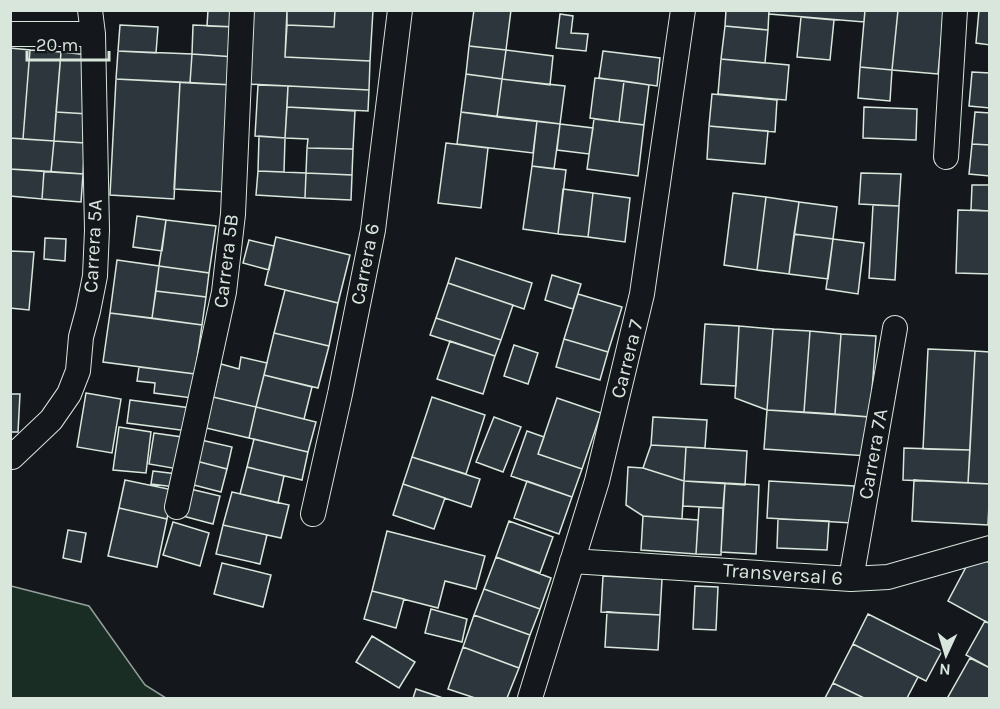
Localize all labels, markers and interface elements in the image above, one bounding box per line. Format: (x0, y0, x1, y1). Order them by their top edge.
scale bar (27, 24, 110, 62)
text: 20 m (36, 34, 78, 56)
street label: Carrera 5A (79, 199, 107, 293)
street label: Carrera 5B (209, 213, 243, 309)
street label: Carrera 6 (346, 221, 384, 307)
street label: Carrera 7 (606, 317, 648, 401)
street label: Carrera 7A (854, 407, 892, 501)
street label: Transversal 6 (722, 558, 844, 590)
north arrow (916, 625, 976, 685)
text: N (939, 660, 951, 679)

